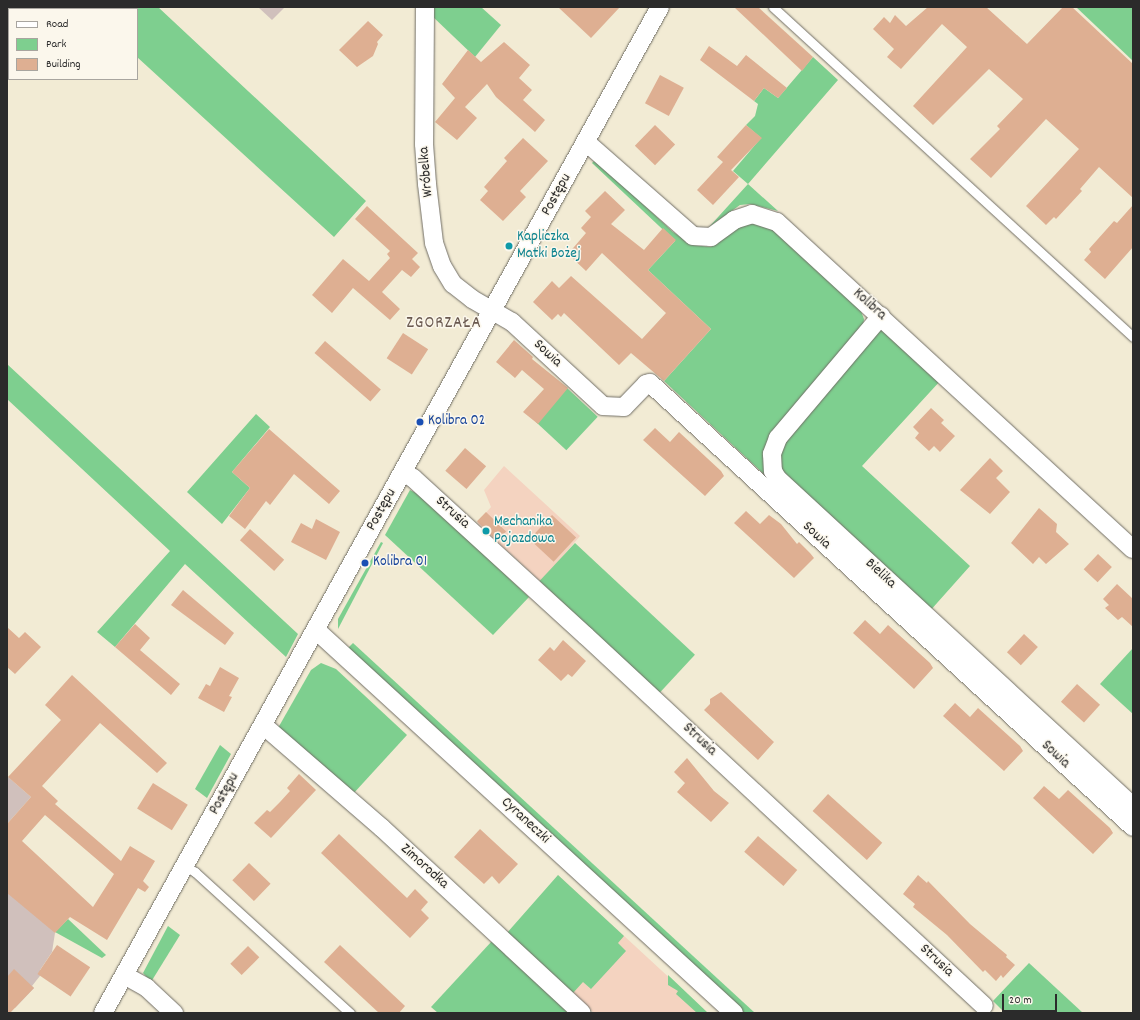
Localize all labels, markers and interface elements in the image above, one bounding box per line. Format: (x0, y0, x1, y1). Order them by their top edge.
legend (8, 8, 138, 80)
text: Road (46, 16, 68, 33)
text: Park (46, 36, 66, 53)
text: Building (46, 56, 81, 73)
street label: Wróbelka (416, 146, 438, 198)
street label: Postępu (538, 171, 576, 219)
place label: Kapliczka Matki Bożej (517, 228, 581, 263)
marker: Kapliczka Matki Bożej (504, 241, 514, 251)
street label: Kolibra (848, 285, 890, 325)
district label: ZGORZAŁA (406, 315, 482, 335)
street label: Sowia (529, 336, 565, 372)
place label: Kolibra 02 (428, 413, 485, 431)
marker: Kolibra 02 (415, 417, 425, 427)
street label: Postępu (363, 486, 401, 534)
street label: Strusia (431, 493, 473, 533)
place label: Mechanika Pojazdowa (494, 513, 555, 548)
street label: Sowia (798, 518, 834, 554)
marker: Mechanika Pojazdowa (481, 526, 491, 536)
place label: Kolibra 01 (373, 554, 427, 572)
street label: Bielika (861, 555, 899, 593)
marker: Kolibra 01 (360, 558, 370, 568)
street label: Strusia (678, 720, 720, 760)
street label: Sowia (1037, 737, 1073, 773)
street label: Postępu (206, 770, 244, 818)
street label: Cyraneczki (497, 794, 553, 848)
street label: Zimorodka (396, 841, 452, 893)
street label: Strusia (915, 941, 957, 981)
scale bar (1004, 986, 1059, 1012)
text: 20 m (1009, 992, 1032, 1009)

